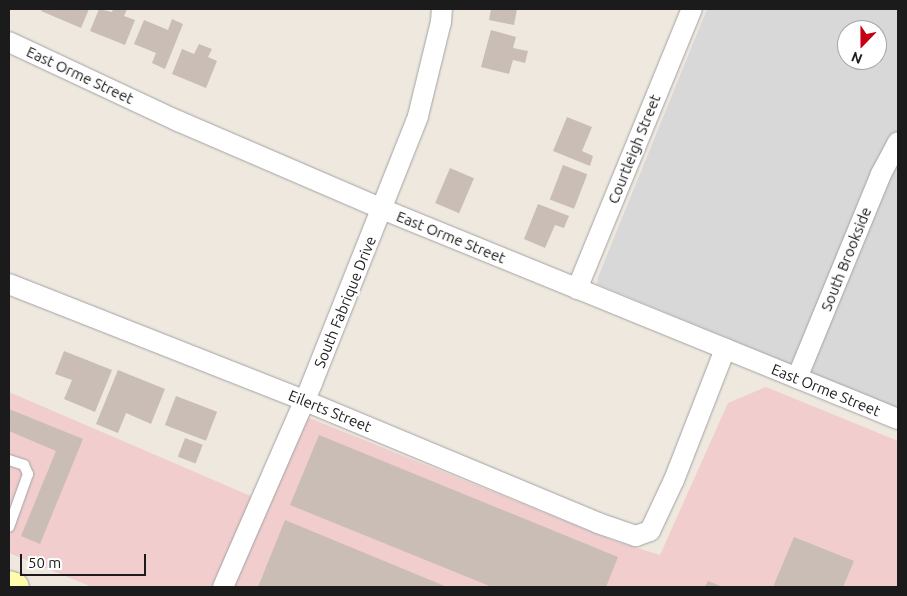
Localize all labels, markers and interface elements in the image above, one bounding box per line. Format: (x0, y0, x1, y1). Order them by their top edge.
north arrow (837, 20, 887, 70)
street label: East Orme Street (24, 42, 136, 108)
text: N (849, 49, 865, 67)
street label: Courtleigh Street (604, 92, 664, 206)
street label: South Brookside (817, 204, 875, 314)
street label: East Orme Street (394, 207, 508, 267)
street label: South Fabrique Drive (310, 233, 380, 371)
street label: East Orme Street (769, 360, 883, 420)
street label: Eilerts Street (286, 386, 374, 436)
scale bar (22, 544, 149, 576)
text: 50 m (28, 554, 61, 571)

